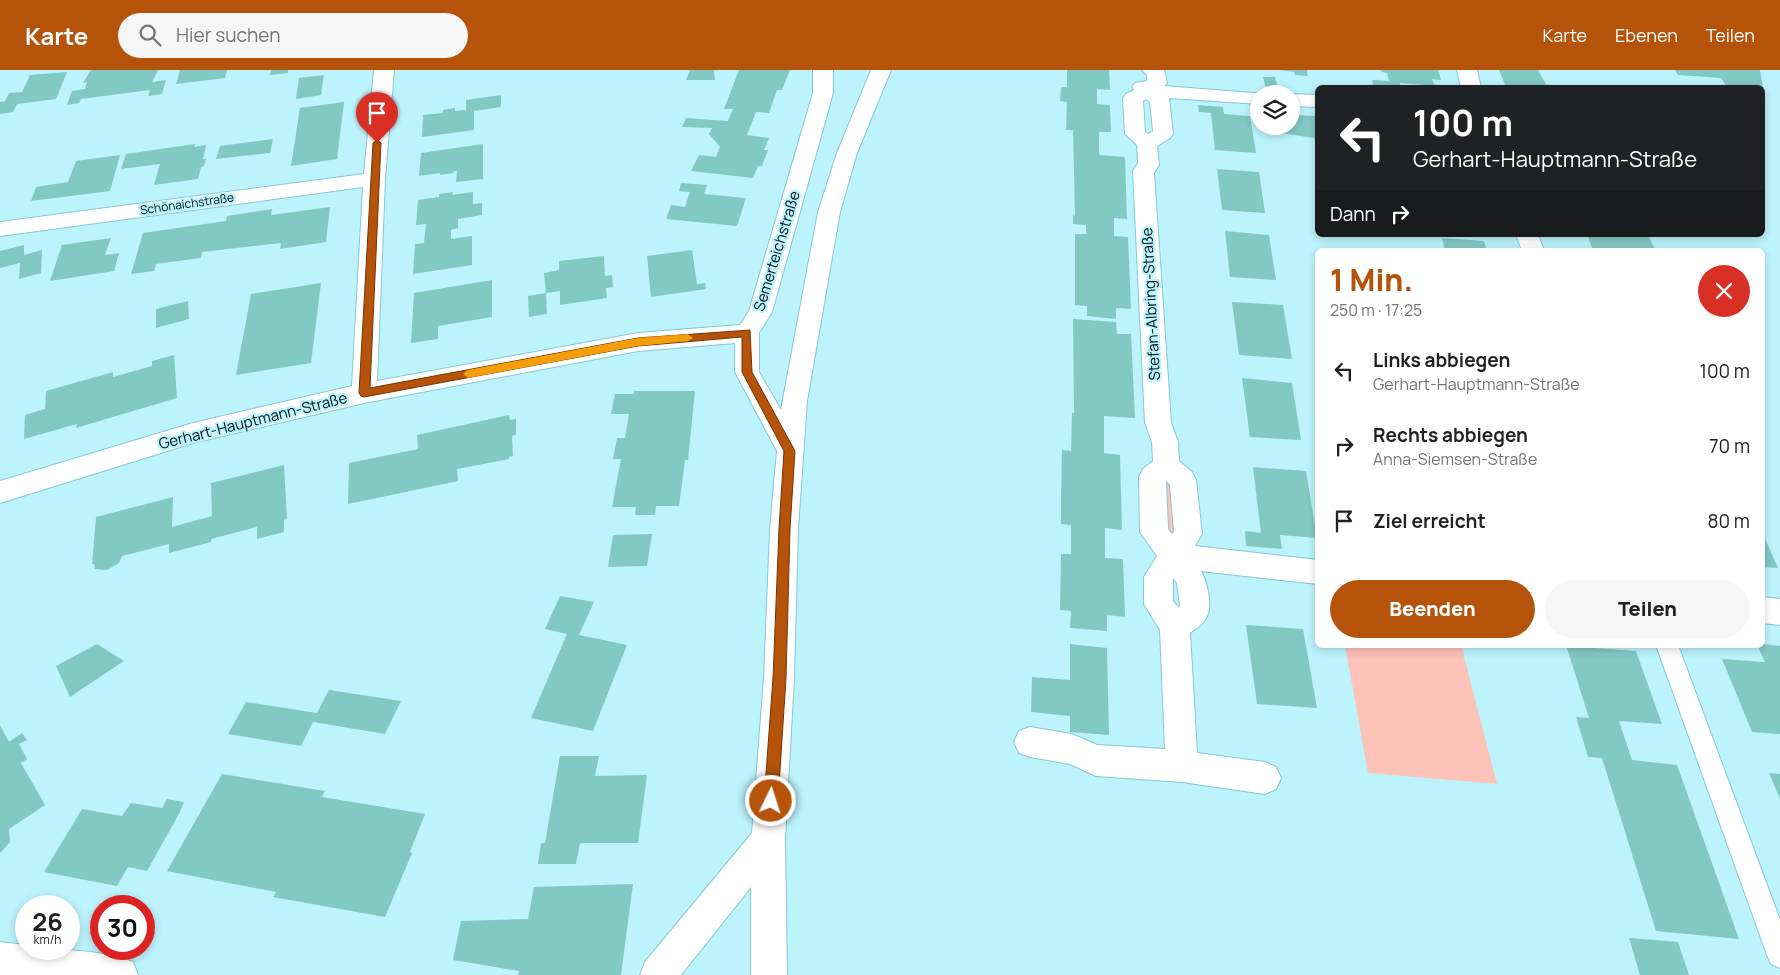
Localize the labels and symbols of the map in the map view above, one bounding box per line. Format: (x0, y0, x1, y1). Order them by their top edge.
pin (356, 92, 398, 143)
street label: Schönaichstraße (139, 188, 235, 219)
street label: Semerteichstraße (748, 188, 805, 314)
street label: Stefan-Albring-Straße (1136, 227, 1165, 381)
street label: Gerhart-Hauptmann-Straße (156, 387, 350, 454)
position arrow (744, 774, 796, 826)
speed limit sign: 30 (90, 895, 155, 960)

